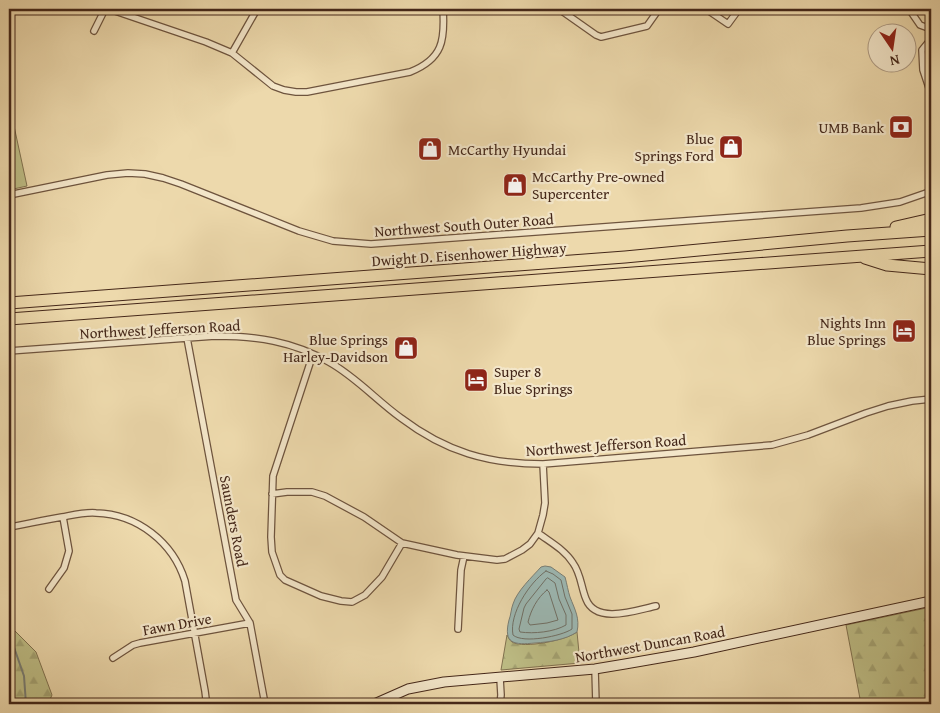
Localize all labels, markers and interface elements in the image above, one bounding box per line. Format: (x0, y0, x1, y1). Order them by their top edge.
north arrow (868, 22, 918, 72)
text: N (887, 50, 902, 72)
bank icon: UMB Bank (888, 114, 914, 140)
place label: UMB Bank (818, 117, 884, 138)
place label: Blue Springs Ford (635, 128, 714, 166)
shop icon: Blue Springs Ford (718, 134, 744, 160)
shop icon: McCarthy Hyundai (417, 136, 443, 162)
place label: McCarthy Hyundai (448, 139, 566, 160)
place label: McCarthy Pre-owned Supercenter (532, 166, 665, 204)
shop icon: McCarthy Pre-owned Supercenter (502, 172, 528, 198)
street label: Northwest South Outer Road (374, 208, 554, 242)
street label: Dwight D. Eisenhower Highway (371, 237, 568, 271)
place label: Nights Inn Blue Springs (807, 312, 887, 350)
street label: Northwest Jefferson Road (79, 314, 241, 344)
hotel icon: Nights Inn Blue Springs (891, 318, 917, 344)
place label: Blue Springs Harley-Davidson (283, 329, 389, 367)
shop icon: Blue Springs Harley-Davidson (393, 335, 419, 361)
place label: Super 8 Blue Springs (494, 361, 573, 399)
hotel icon: Super 8 Blue Springs (463, 367, 489, 393)
street label: Northwest Jefferson Road (525, 429, 687, 461)
street label: Saunders Road (215, 473, 253, 569)
street label: Fawn Drive (141, 608, 213, 640)
street label: Northwest Duncan Road (573, 620, 727, 668)

